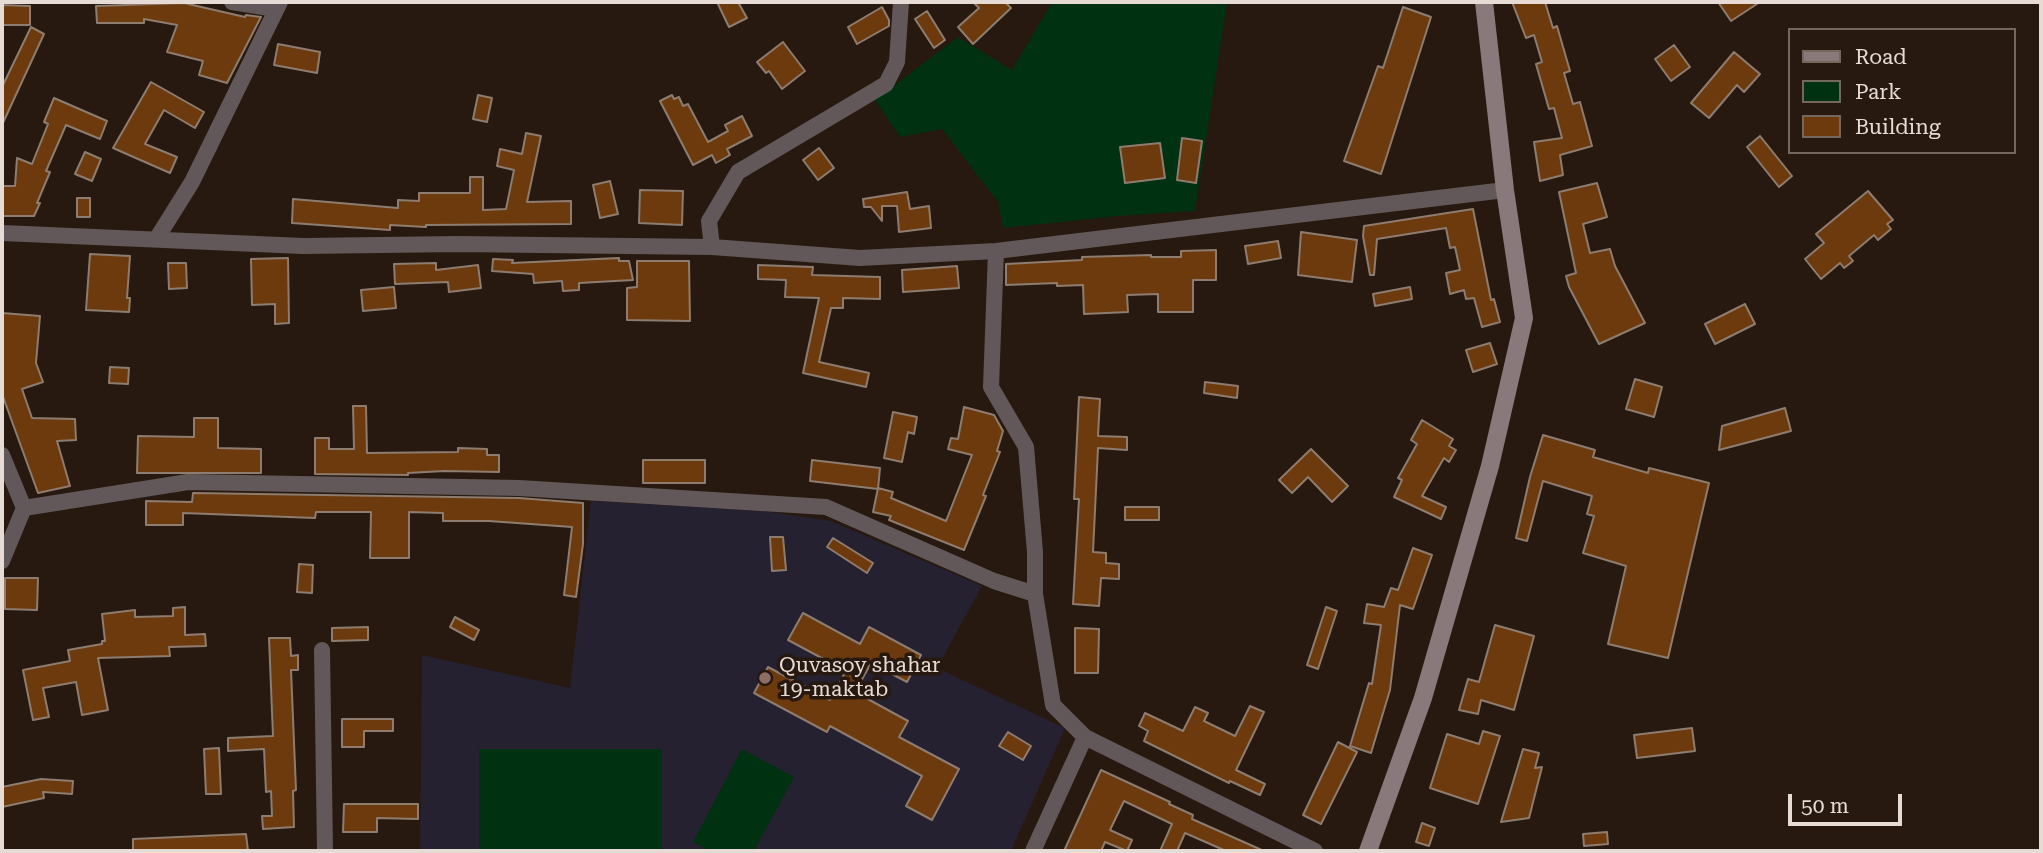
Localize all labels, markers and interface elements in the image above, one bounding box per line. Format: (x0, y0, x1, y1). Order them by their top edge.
legend (1787, 28, 2015, 154)
text: Road (1855, 45, 1907, 69)
text: Park (1855, 80, 1901, 104)
text: Building (1855, 115, 1941, 139)
place label: Quvasoy shahar 19-maktab (779, 653, 940, 703)
marker: Quvasoy shahar 19-maktab (757, 670, 773, 686)
scale bar (1791, 780, 1905, 824)
text: 50 m (1801, 794, 1849, 818)

